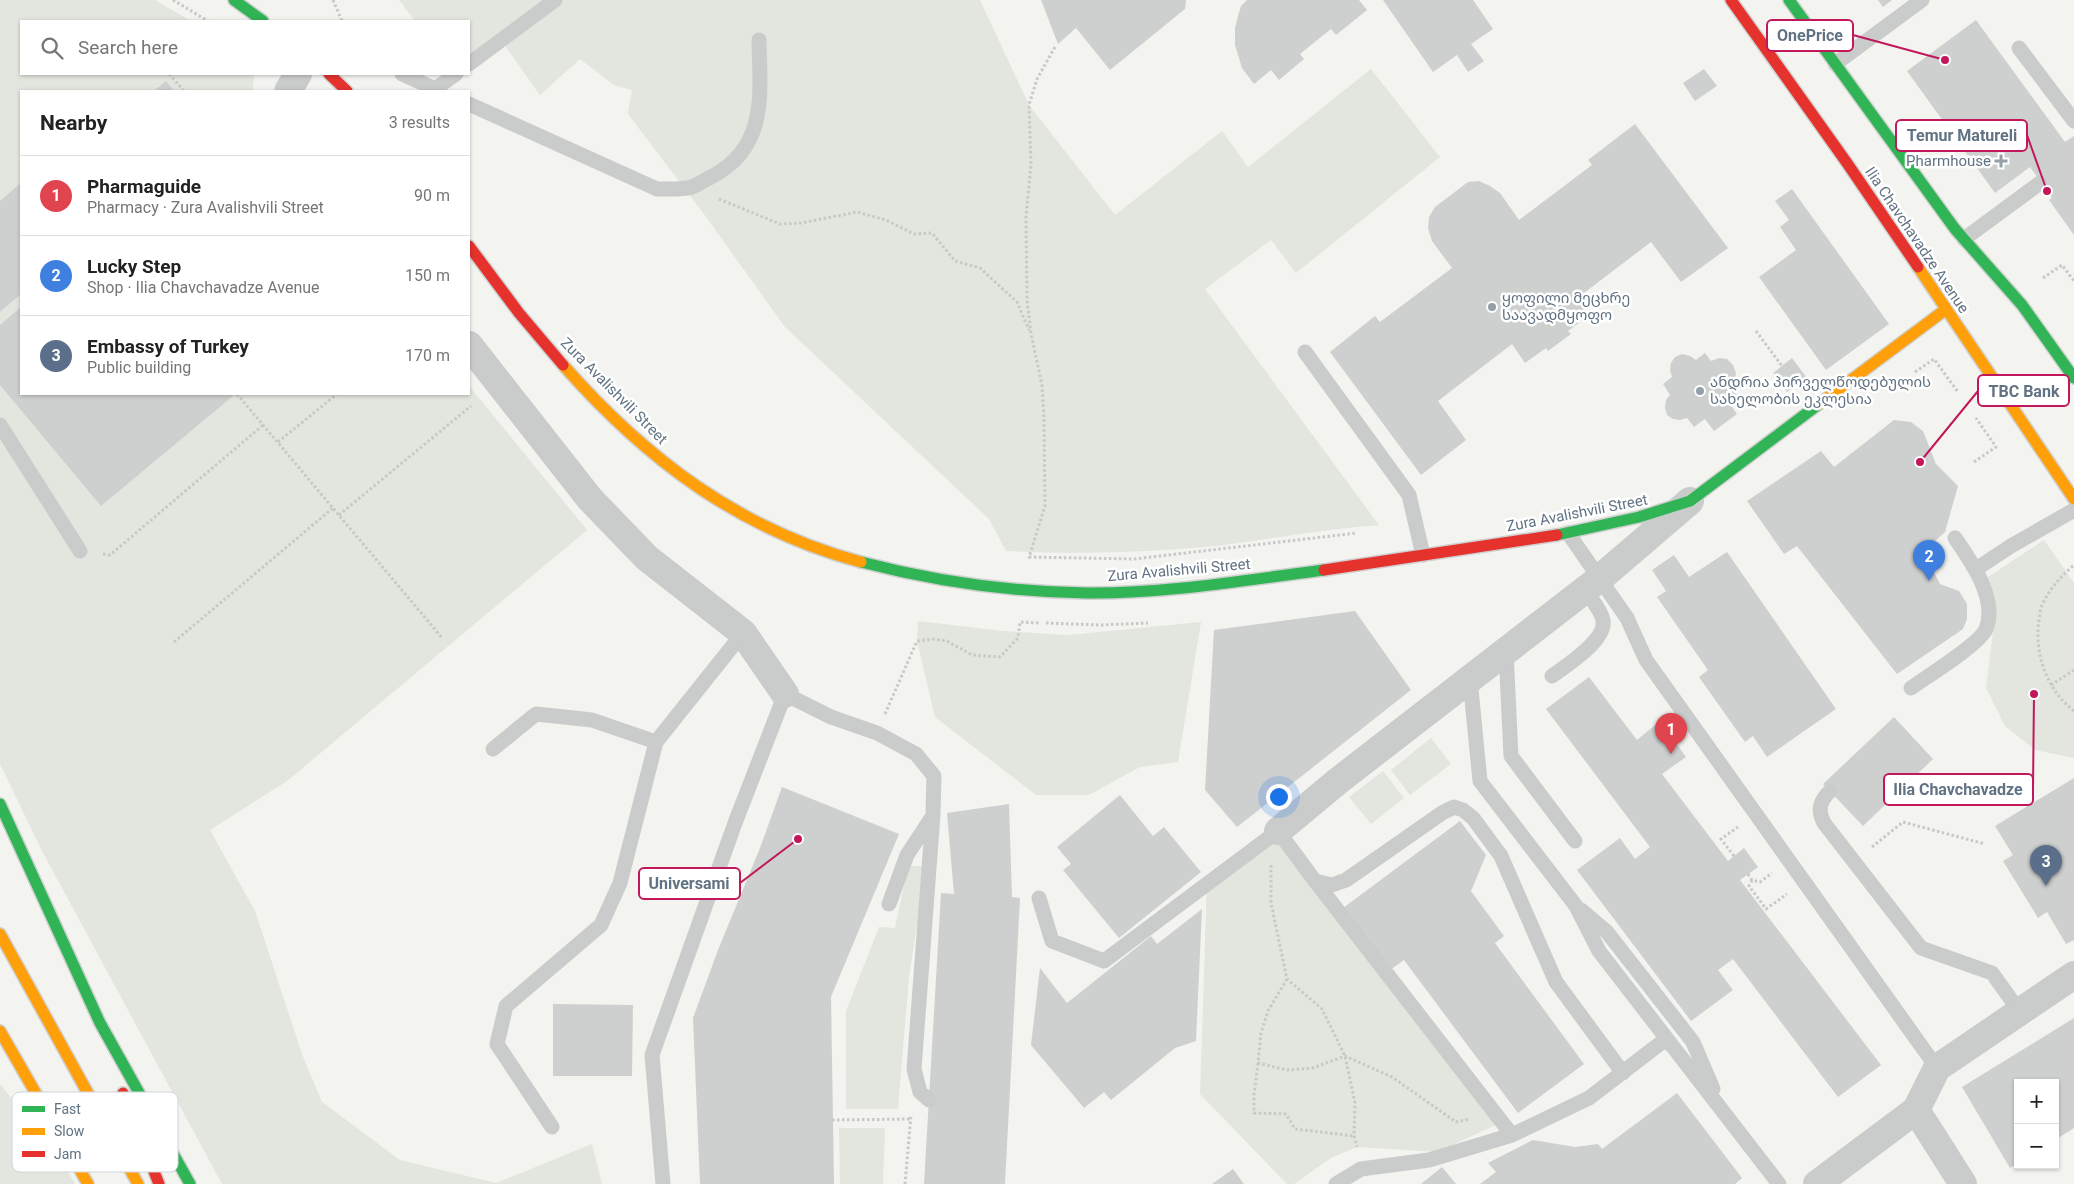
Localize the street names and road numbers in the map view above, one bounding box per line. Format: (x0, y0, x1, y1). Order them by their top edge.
street label: Ilia Chavchavadze Avenue (1861, 163, 1973, 317)
street label: Zura Avalishvili Street (557, 334, 671, 448)
street label: Zura Avalishvili Street (1505, 490, 1649, 536)
street label: Zura Avalishvili Street (1107, 555, 1251, 585)

